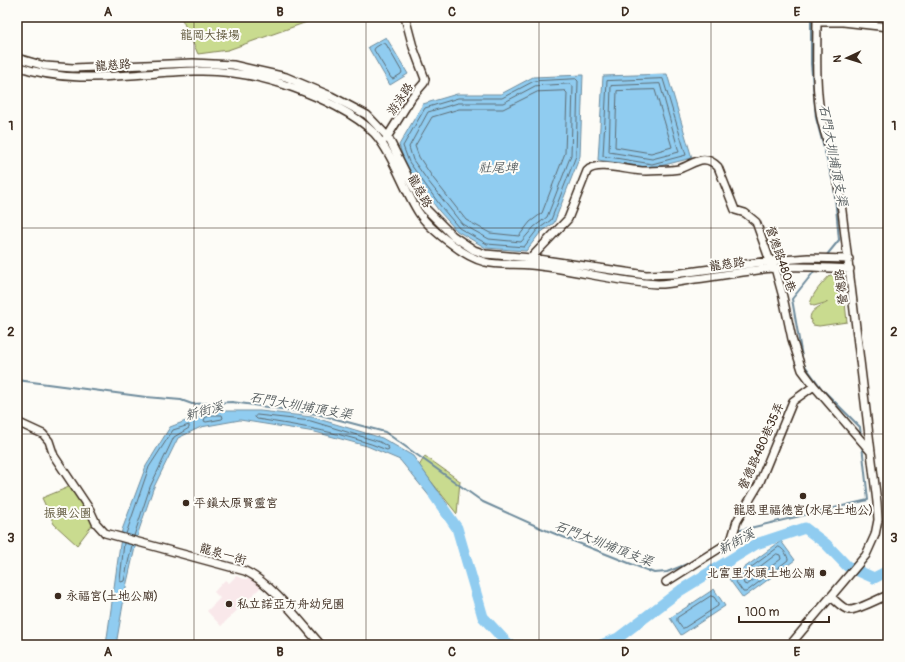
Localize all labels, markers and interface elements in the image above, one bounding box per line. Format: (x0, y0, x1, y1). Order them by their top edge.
text: A (104, 4, 113, 20)
text: B (276, 4, 284, 20)
text: C (448, 4, 456, 20)
text: D (621, 4, 629, 20)
text: E (794, 4, 801, 20)
park label: 龍岡大操場 (180, 28, 240, 43)
north arrow (827, 38, 867, 78)
text: N (831, 54, 844, 63)
street label: 龍慈路 (95, 57, 132, 74)
street label: 游泳路 (384, 80, 417, 118)
water label: 石門大圳埔頂支渠 (815, 103, 851, 209)
text: 1 (8, 118, 14, 134)
text: 1 (891, 118, 897, 134)
water label: 社尾埤 (478, 160, 518, 176)
street label: 龍慈路 (404, 172, 435, 211)
street label: 營德路480巷 (762, 224, 799, 294)
street label: 龍慈路 (708, 255, 746, 274)
street label: 營德路 (832, 268, 851, 306)
text: 2 (7, 324, 15, 340)
text: 2 (890, 324, 898, 340)
water label: 石門大圳埔頂支渠 (248, 389, 354, 423)
water label: 新街溪 (183, 398, 226, 424)
street label: 營德路480巷35弄 (735, 400, 788, 492)
marker: 龍恩里福德宮(水尾土地公) (798, 491, 808, 501)
place label: 平鎮太原賢靈宮 (194, 496, 278, 511)
marker: 平鎮太原賢靈宮 (181, 498, 191, 508)
place label: 龍恩里福德宮(水尾土地公) (733, 503, 873, 518)
park label: 振興公園 (44, 506, 92, 521)
water label: 石門大圳埔頂支渠 (552, 518, 656, 570)
water label: 新街溪 (716, 525, 758, 558)
text: 3 (7, 530, 15, 546)
text: 3 (890, 530, 898, 546)
street label: 龍泉一街 (198, 541, 248, 568)
place label: 北富里水頭土地公廟 (707, 566, 815, 581)
marker: 北富里水頭土地公廟 (818, 568, 828, 578)
place label: 永福宮(土地公廟) (66, 589, 158, 604)
marker: 永福宮(土地公廟) (53, 591, 63, 601)
place label: 私立諾亞方舟幼兒園 (237, 597, 345, 612)
scale bar (739, 598, 829, 624)
marker: 私立諾亞方舟幼兒園 (224, 599, 234, 609)
text: 100 m (745, 605, 780, 620)
text: A (104, 644, 113, 660)
text: B (276, 644, 284, 660)
text: C (448, 644, 456, 660)
text: D (621, 644, 629, 660)
text: E (794, 644, 801, 660)

